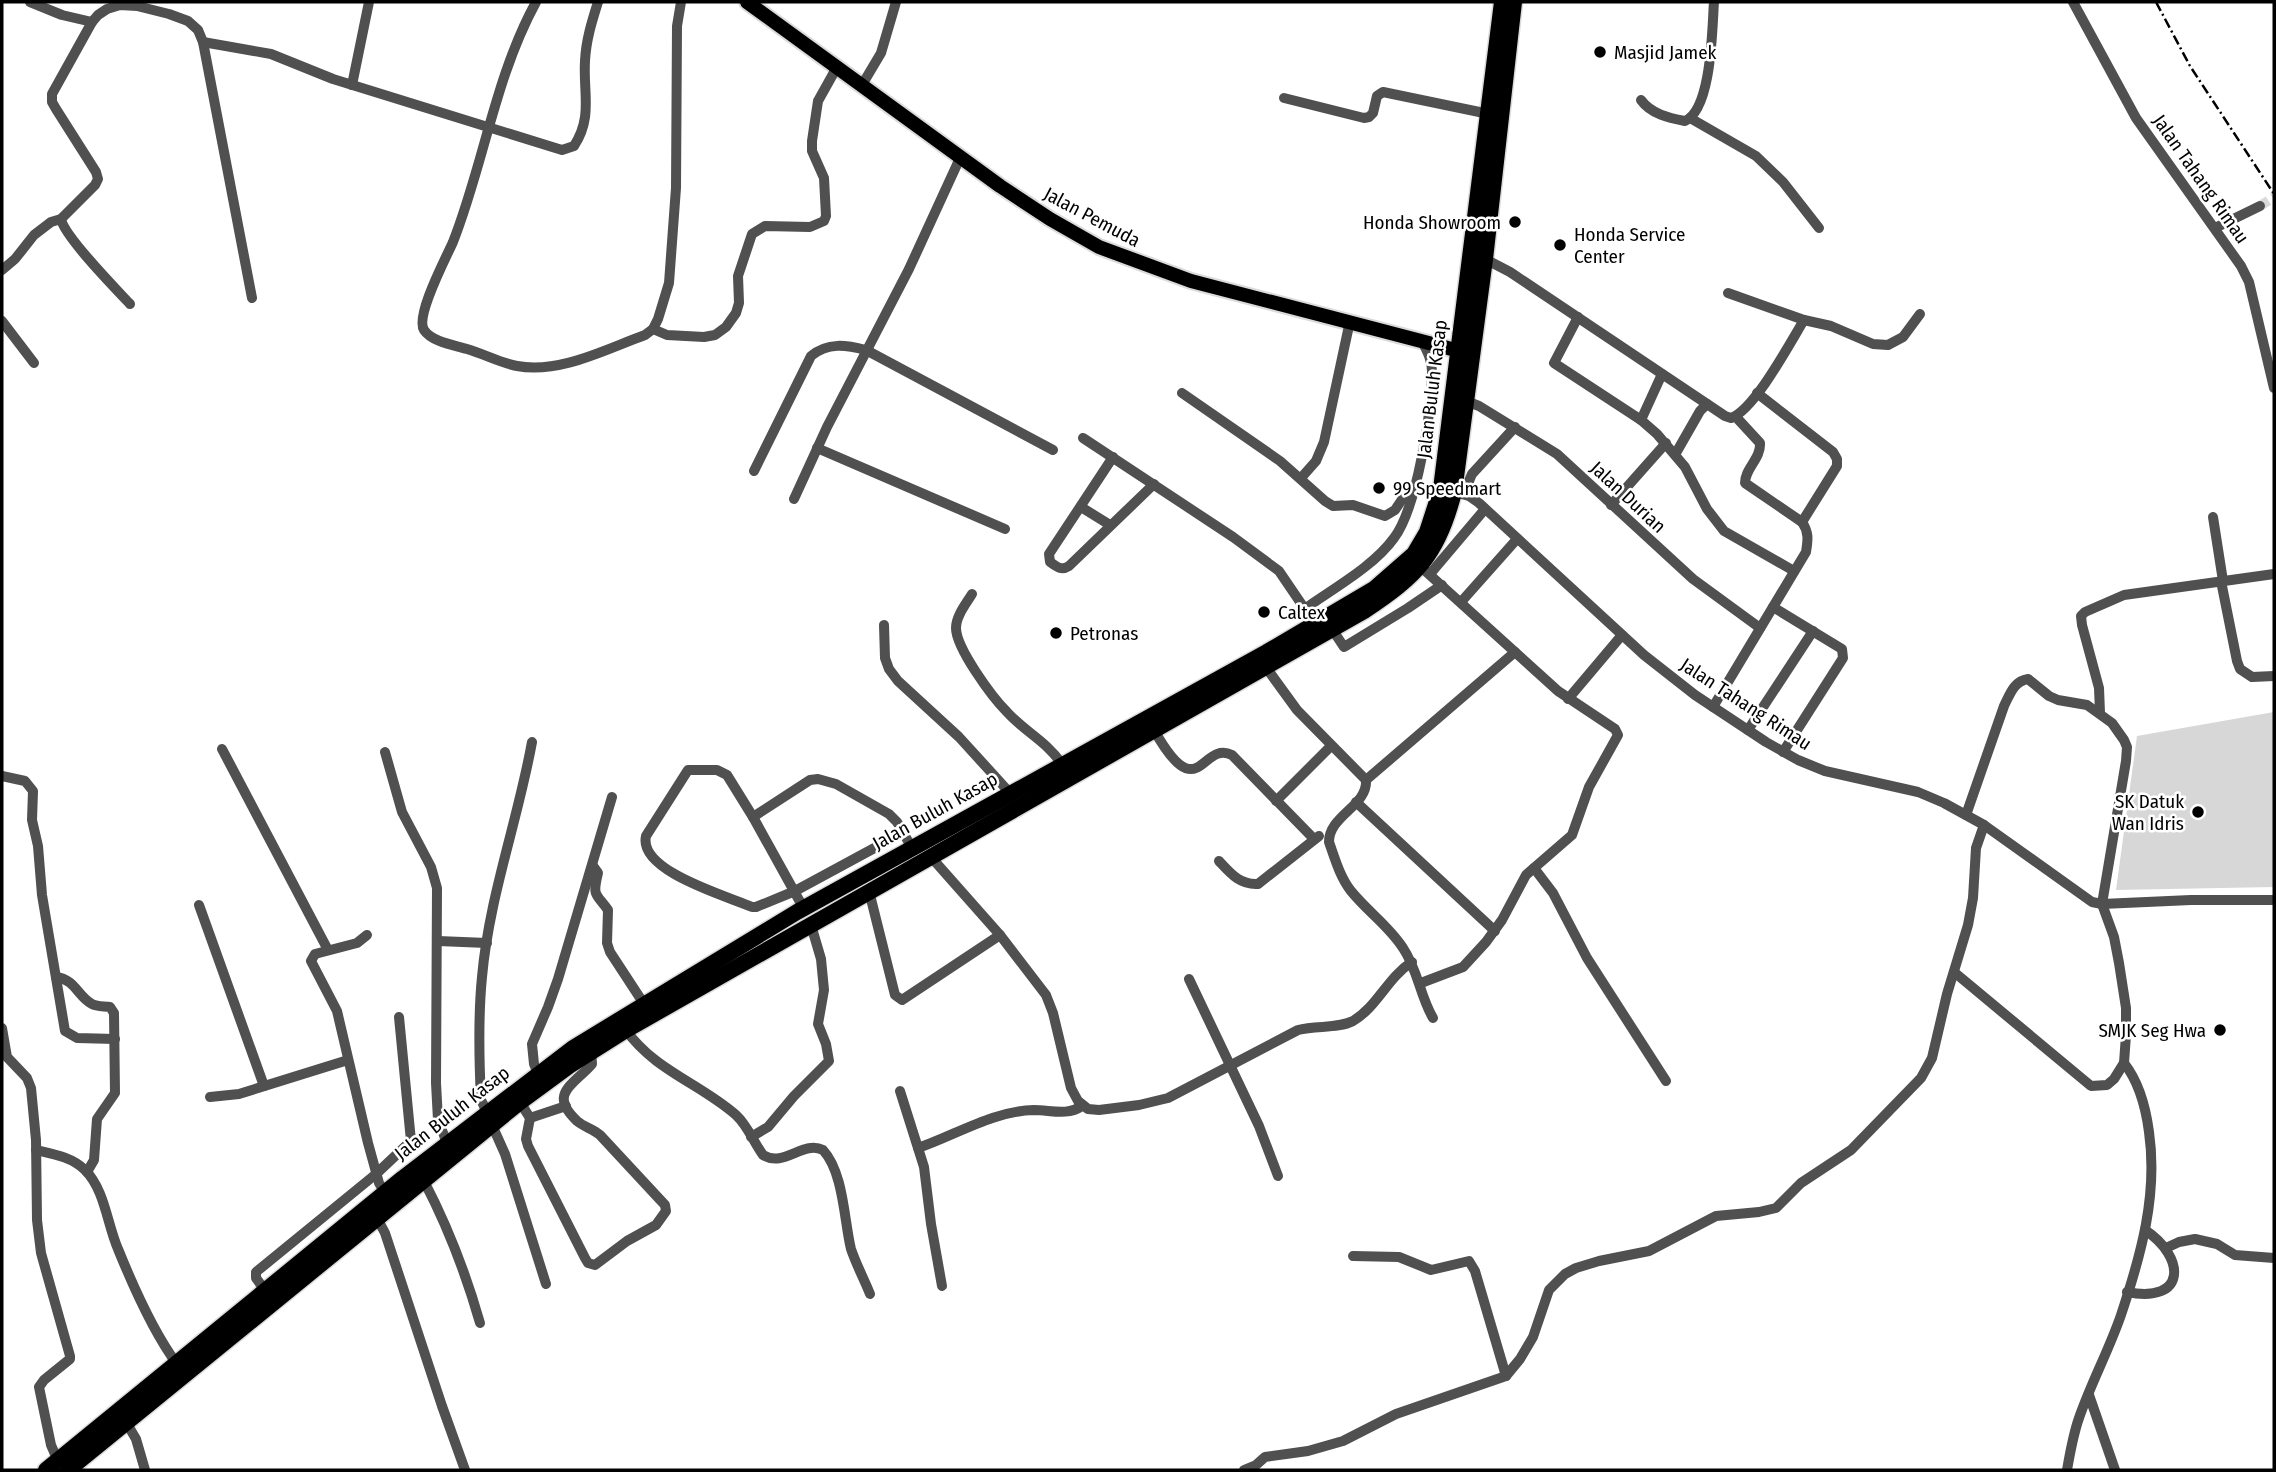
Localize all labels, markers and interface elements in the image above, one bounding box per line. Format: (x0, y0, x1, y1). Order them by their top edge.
place label: Masjid Jamek (1614, 41, 1717, 64)
marker: Masjid Jamek (1592, 44, 1608, 60)
street label: Jalan Tahang Rimau (2148, 110, 2254, 248)
street label: Jalan Pemuda (1040, 182, 1144, 252)
place label: Honda Showroom (1363, 211, 1501, 234)
marker: Honda Showroom (1507, 214, 1523, 230)
place label: Honda Service Center (1574, 223, 1685, 268)
marker: Honda Service Center (1552, 237, 1568, 253)
street label: Jalan Buluh Kasap (1412, 318, 1452, 460)
street label: Jalan Durian (1586, 456, 1670, 538)
place label: 99 Speedmart (1393, 477, 1502, 500)
marker: 99 Speedmart (1371, 480, 1387, 496)
place label: Caltex (1278, 601, 1326, 624)
marker: Caltex (1256, 604, 1272, 620)
place label: Petronas (1070, 622, 1138, 645)
marker: Petronas (1048, 625, 1064, 641)
street label: Jalan Tahang Rimau (1676, 653, 1816, 755)
street label: Jalan Buluh Kasap (869, 767, 1001, 855)
place label: SK Datuk Wan Idris (2112, 790, 2184, 835)
marker: SK Datuk Wan Idris (2190, 804, 2206, 820)
place label: SMJK Seg Hwa (2098, 1019, 2206, 1042)
marker: SMJK Seg Hwa (2212, 1022, 2228, 1038)
street label: Jalan Buluh Kasap (390, 1061, 514, 1165)

